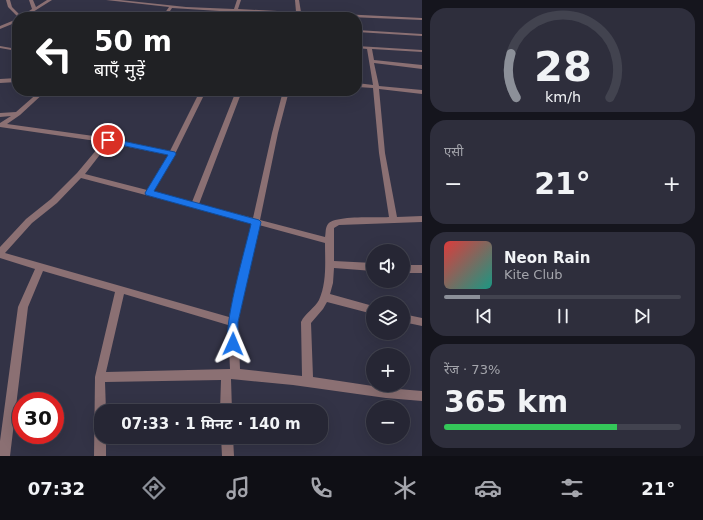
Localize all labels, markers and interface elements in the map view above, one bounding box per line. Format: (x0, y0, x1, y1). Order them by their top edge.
text: 50 m (94, 25, 172, 58)
icon: left (28, 28, 80, 80)
text: 28 (534, 42, 591, 91)
text: बाएँ मुड़ें (94, 59, 145, 80)
text: km/h (544, 89, 581, 105)
pin (91, 123, 125, 157)
icon: arrive (97, 129, 119, 151)
text: एसी (444, 144, 463, 159)
text: 21° (534, 166, 591, 201)
text: − (444, 171, 462, 196)
text: + (663, 171, 681, 196)
map controls (366, 244, 410, 444)
button: sound (366, 244, 410, 288)
text: Neon Rain (504, 249, 590, 267)
text: Kite Club (504, 267, 563, 282)
button: layers (366, 296, 410, 340)
icon: previous (473, 305, 495, 327)
icon: pause (552, 305, 574, 327)
icon: next (631, 305, 653, 327)
position arrow (212, 323, 254, 365)
button: + (366, 348, 410, 392)
text: रेंज · 73% (444, 362, 500, 377)
text: 365 km (444, 384, 568, 419)
speed limit sign: 30 (12, 392, 64, 444)
button: − (366, 400, 410, 444)
text: 07:33 · 1 मिनट · 140 m (121, 415, 301, 433)
icon: directions (140, 474, 168, 502)
icon: music (224, 474, 252, 502)
icon: phone (307, 474, 335, 502)
icon: climate (391, 474, 419, 502)
icon: car (474, 474, 502, 502)
icon: filters (558, 474, 586, 502)
text: 07:32 (28, 478, 85, 499)
text: 21° (641, 478, 675, 499)

